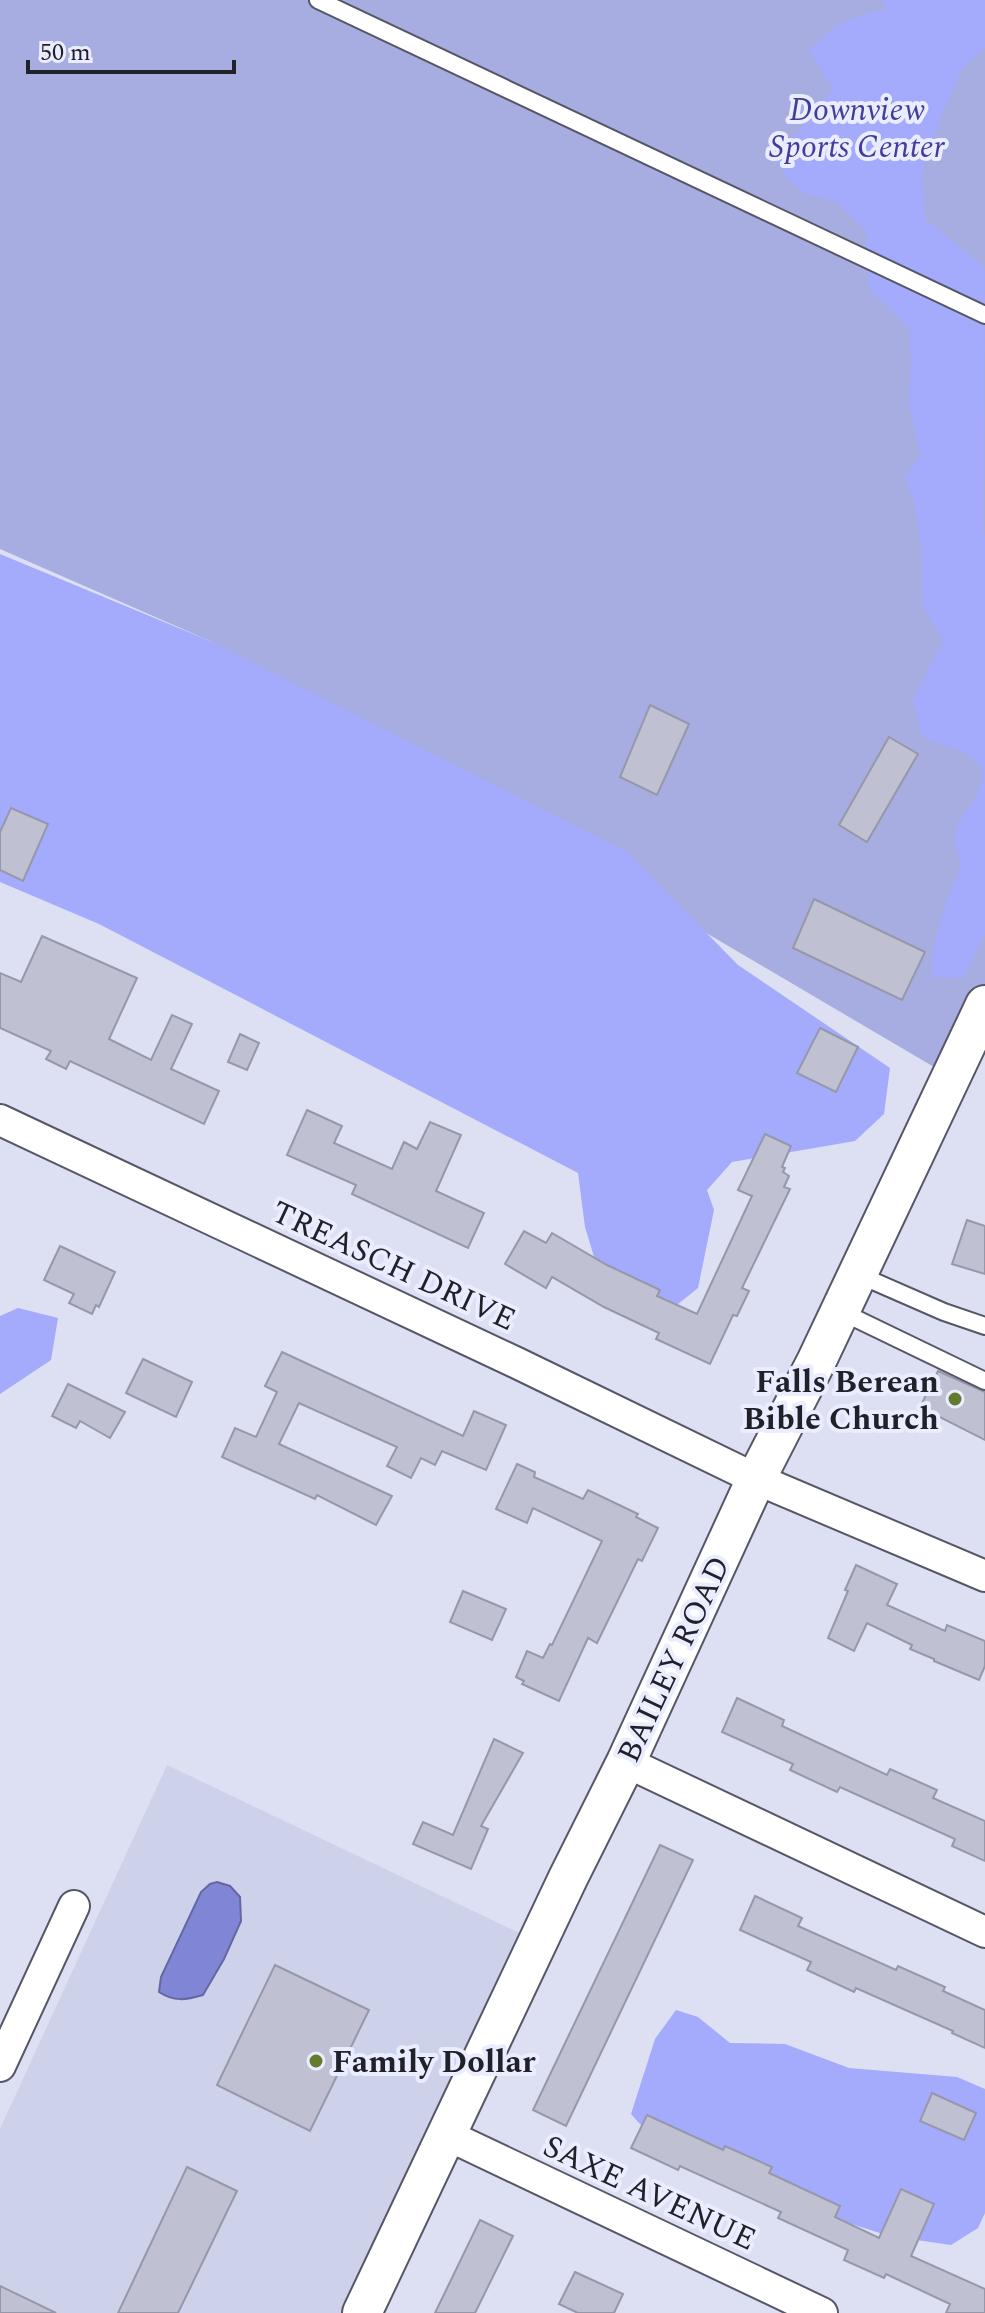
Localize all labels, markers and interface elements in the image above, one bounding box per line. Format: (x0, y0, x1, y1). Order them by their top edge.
scale bar (28, 24, 234, 74)
text: 50 m (40, 35, 91, 71)
park label: Downview Sports Center (769, 86, 946, 172)
street label: TREASCH DRIVE (263, 1188, 524, 1345)
place label: Falls Berean Bible Church (743, 1358, 939, 1444)
marker: Falls Berean Bible Church (946, 1390, 964, 1408)
street label: BAILEY ROAD (605, 1548, 744, 1771)
place label: Family Dollar (332, 2038, 536, 2087)
marker: Family Dollar (307, 2052, 325, 2070)
street label: SAXE AVENUE (535, 2123, 764, 2264)

